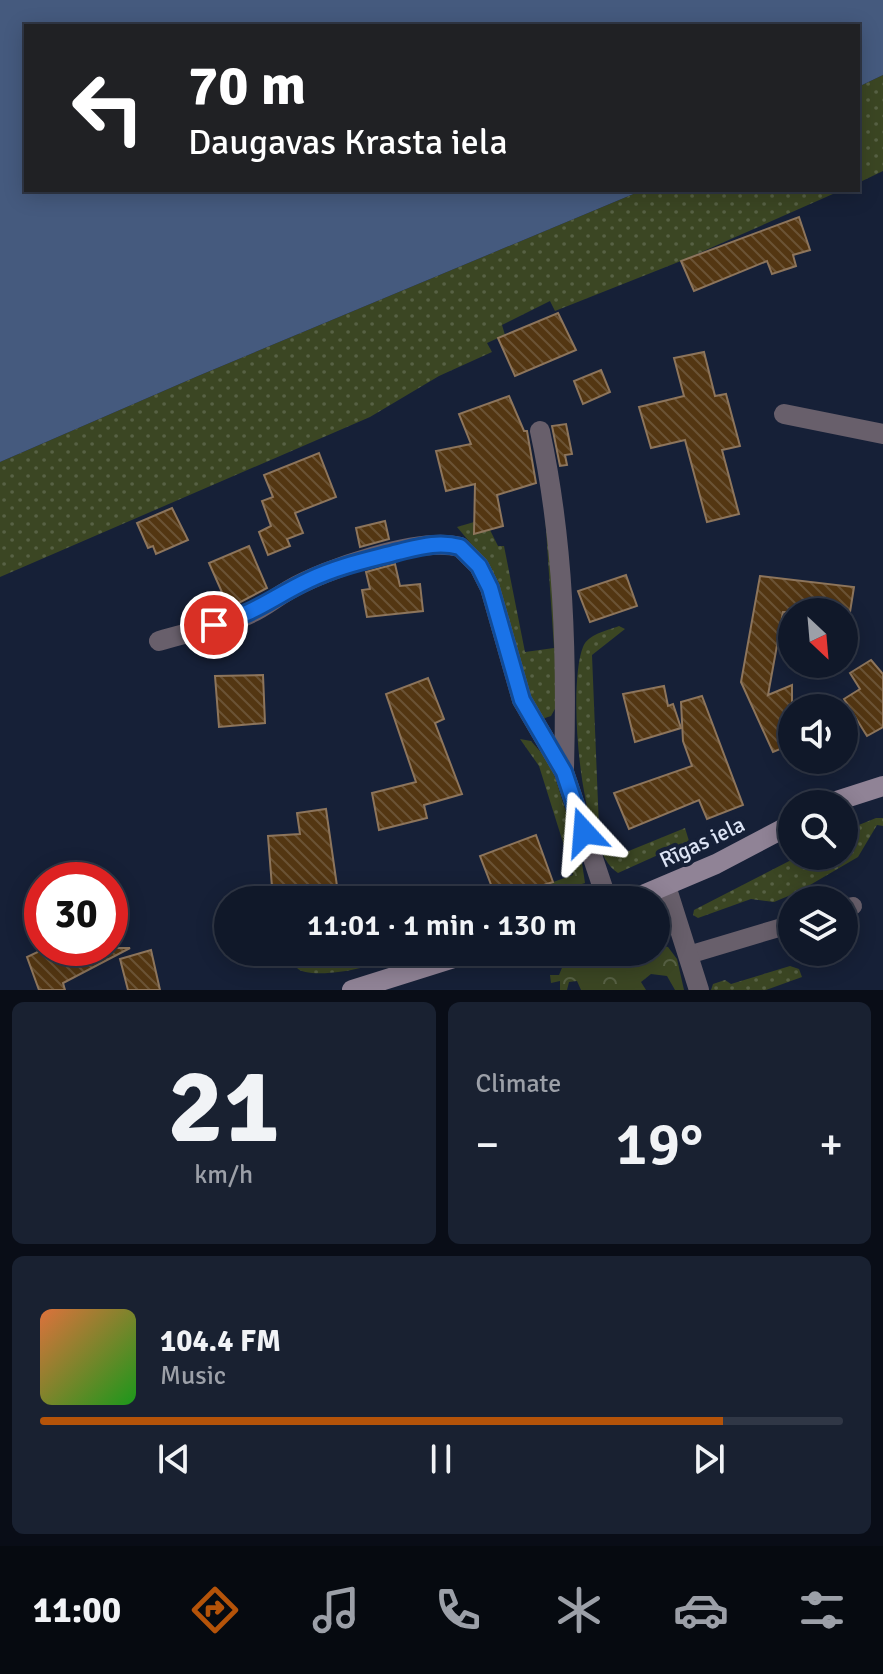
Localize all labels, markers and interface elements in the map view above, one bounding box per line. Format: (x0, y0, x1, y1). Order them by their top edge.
text: 70 m (188, 51, 306, 120)
icon: left (56, 56, 160, 160)
text: Daugavas Krasta iela (188, 120, 508, 165)
pin (180, 591, 248, 659)
north arrow (778, 598, 858, 678)
map controls (778, 598, 858, 966)
icon: arrive (192, 603, 236, 647)
button: sound (778, 694, 858, 774)
position arrow (542, 790, 626, 874)
button: search (778, 790, 858, 870)
street label: Rīgas iela (655, 811, 749, 873)
speed limit sign: 30 (24, 862, 128, 966)
button: layers (778, 886, 858, 966)
text: 11:01 · 1 min · 130 m (307, 907, 577, 944)
text: 21 (168, 1043, 280, 1171)
text: Climate (476, 1068, 561, 1100)
text: 19° (615, 1108, 703, 1182)
text: − (476, 1118, 499, 1172)
text: + (819, 1118, 843, 1172)
text: km/h (194, 1159, 253, 1191)
text: 104.4 FM (160, 1323, 281, 1360)
text: Music (160, 1360, 226, 1392)
icon: previous (152, 1437, 196, 1481)
icon: pause (419, 1437, 463, 1481)
icon: next (687, 1437, 731, 1481)
icon: directions (187, 1582, 243, 1638)
icon: music (308, 1582, 364, 1638)
icon: phone (430, 1582, 486, 1638)
icon: climate (551, 1582, 607, 1638)
icon: car (673, 1582, 729, 1638)
icon: filters (794, 1582, 850, 1638)
text: 11:00 (33, 1588, 121, 1633)

